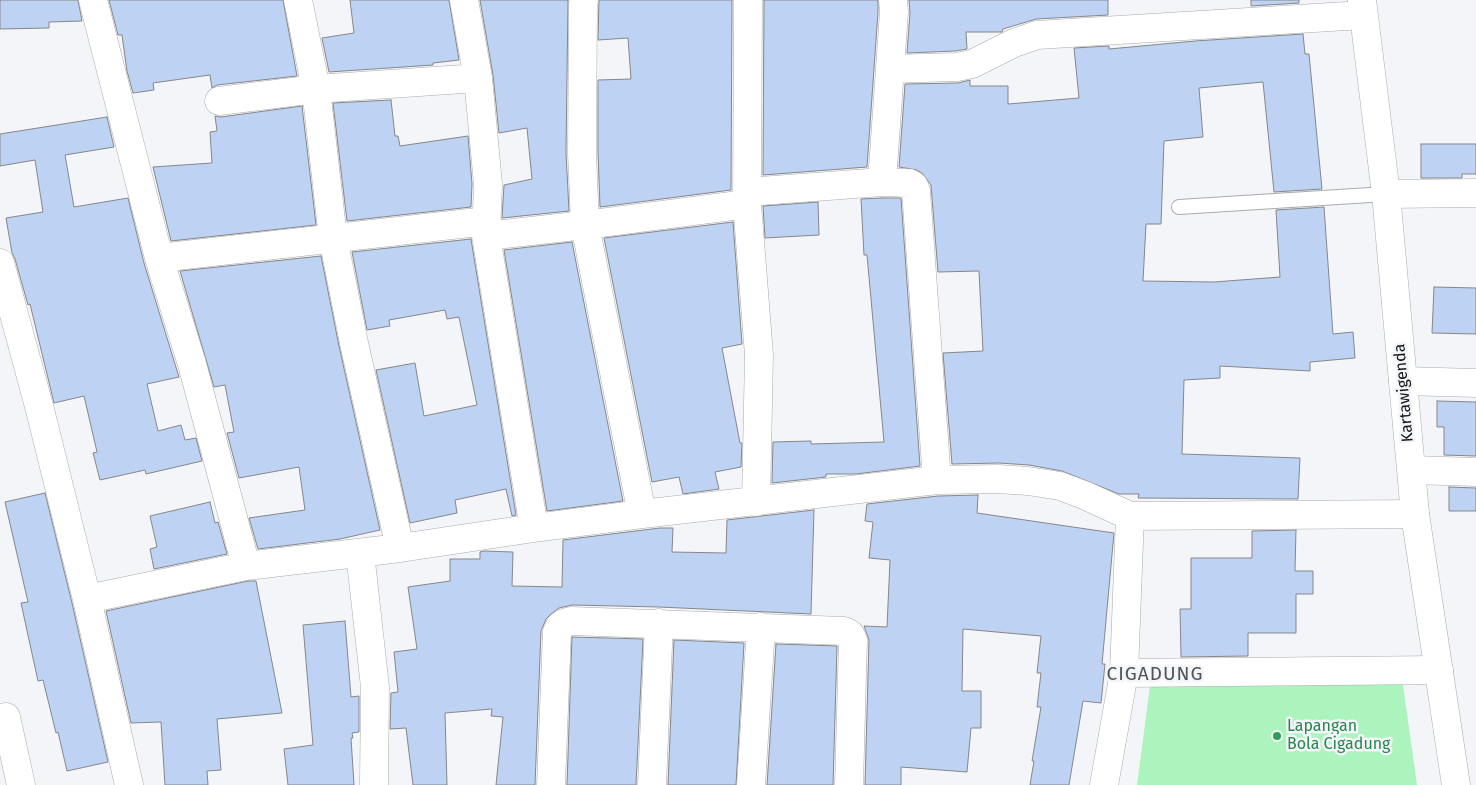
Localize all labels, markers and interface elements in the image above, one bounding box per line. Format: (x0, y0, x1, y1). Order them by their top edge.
street label: Kartawigenda (1390, 343, 1418, 443)
district label: CIGADUNG (1106, 664, 1204, 686)
place label: Lapangan Bola Cigadung (1287, 717, 1390, 755)
marker: Lapangan Bola Cigadung (1271, 730, 1283, 742)

